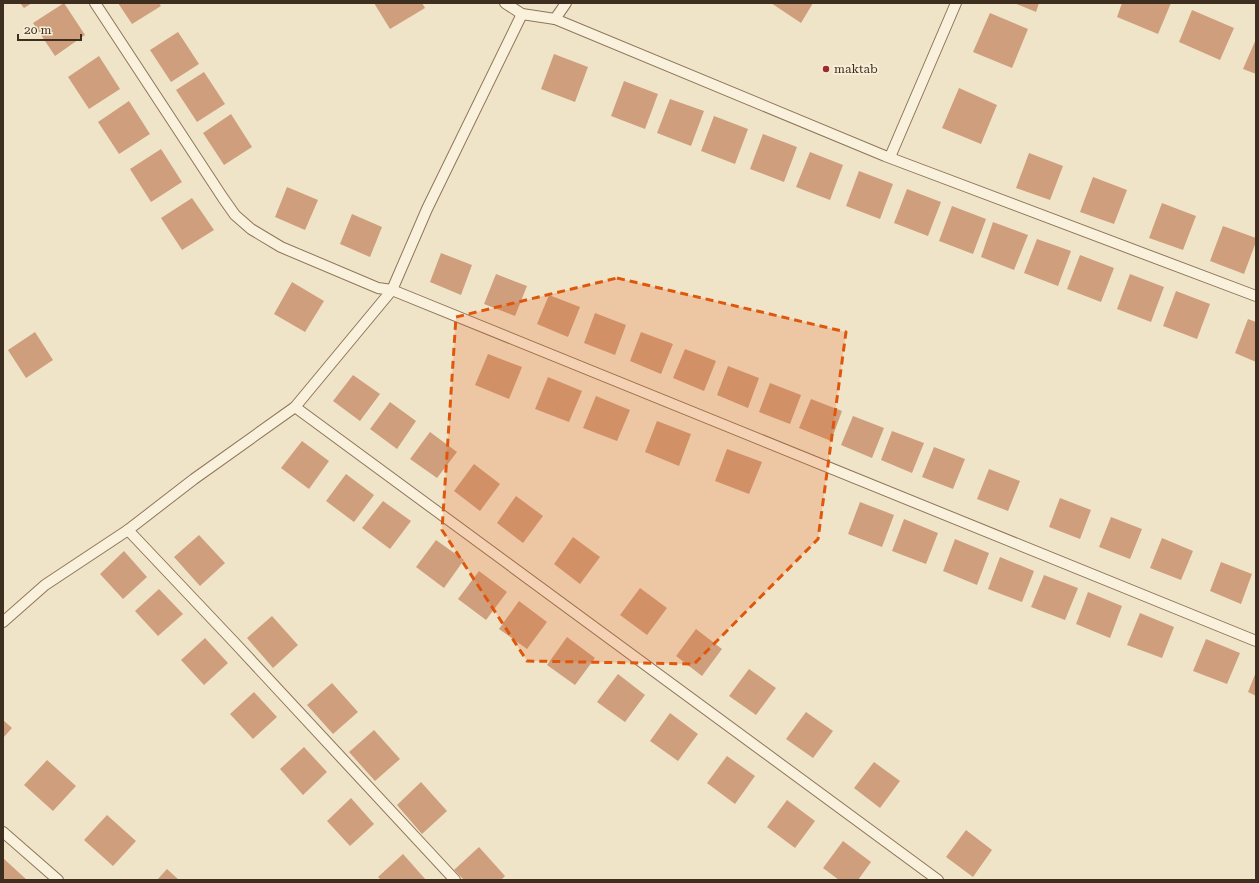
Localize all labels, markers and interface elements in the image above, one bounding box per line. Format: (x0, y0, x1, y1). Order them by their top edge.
scale bar (18, 16, 81, 42)
text: 20 m (24, 23, 51, 37)
place label: maktab (834, 62, 878, 76)
marker: maktab (821, 64, 831, 74)

